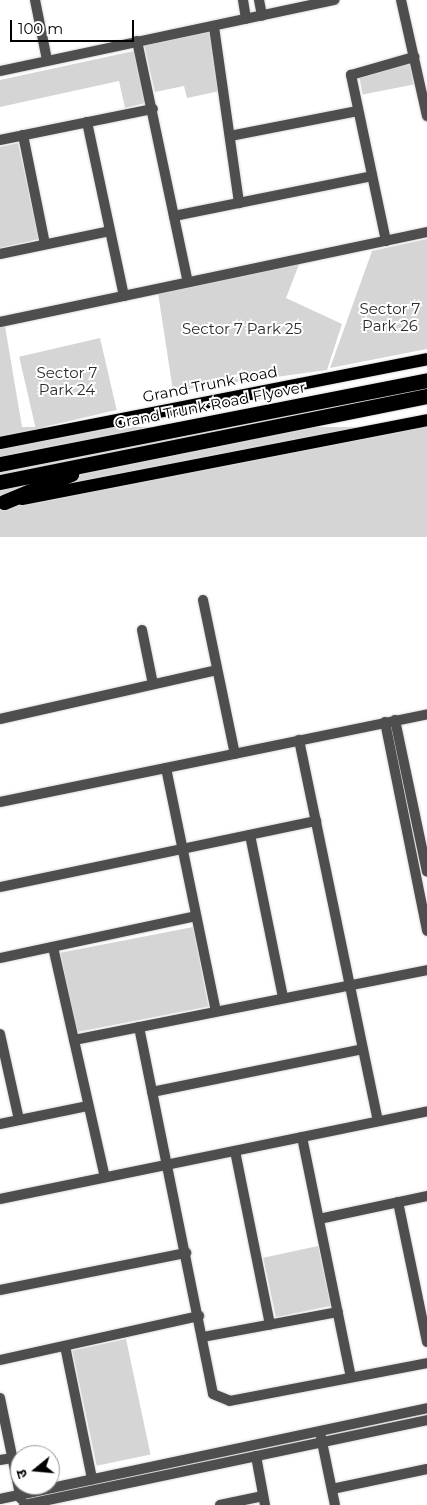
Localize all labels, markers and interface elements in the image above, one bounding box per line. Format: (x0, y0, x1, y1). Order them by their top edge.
scale bar (12, 10, 136, 42)
text: 100 m (18, 19, 63, 38)
park label: Sector 7 Park 26 (360, 299, 420, 334)
park label: Sector 7 Park 25 (182, 320, 302, 338)
street label: Grand Trunk Road (141, 362, 279, 406)
park label: Sector 7 Park 24 (37, 363, 97, 398)
street label: Grand Trunk Road Flyover (113, 378, 307, 432)
north arrow (10, 1445, 60, 1495)
text: उ (12, 1468, 31, 1481)

